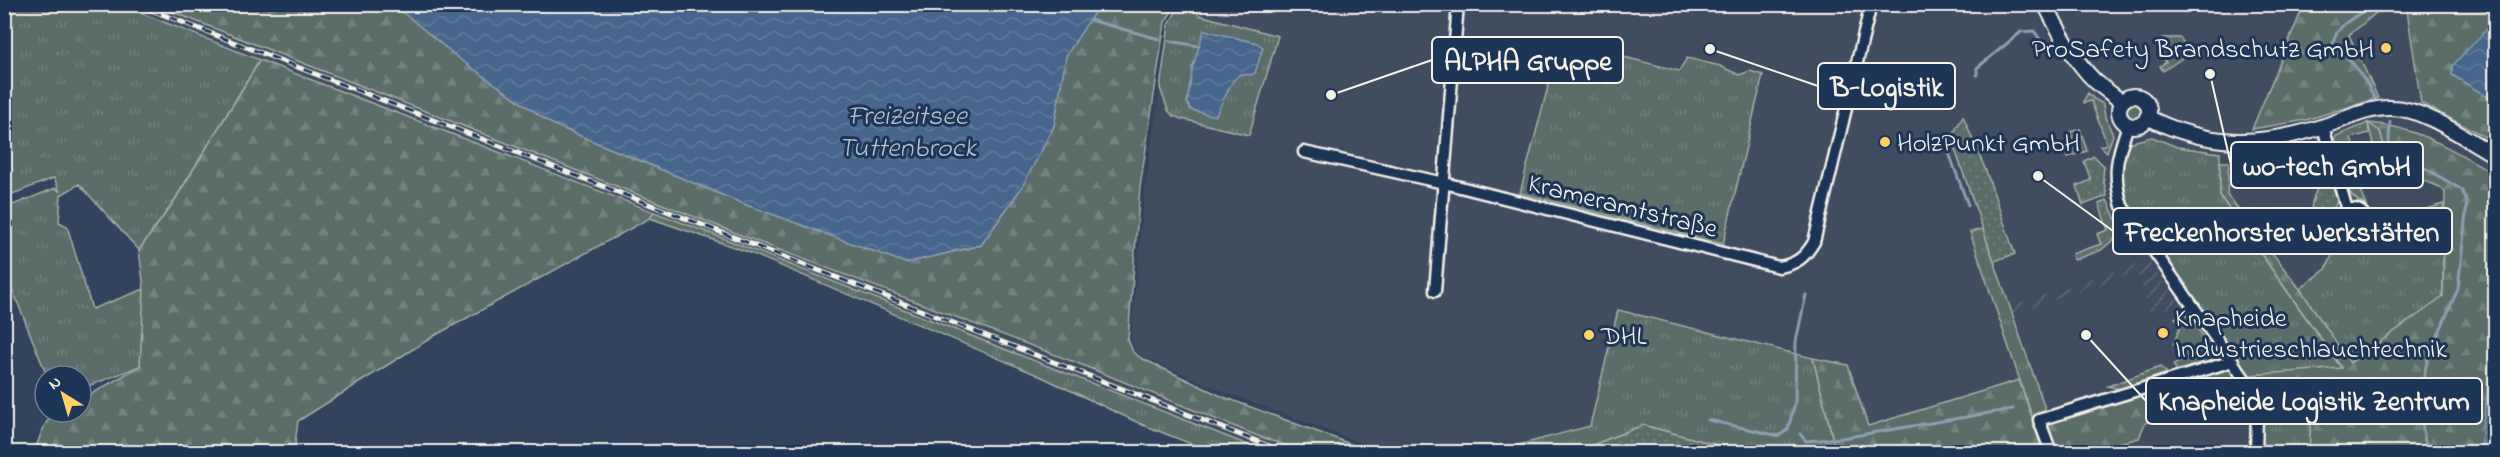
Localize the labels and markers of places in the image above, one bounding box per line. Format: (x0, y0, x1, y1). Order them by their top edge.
place label: ProSafety Brandschutz GmbH (2032, 31, 2374, 70)
callout: ALPHA Gruppe (1432, 37, 1623, 83)
marker: ProSafety Brandschutz GmbH (2379, 41, 2393, 55)
callout: B-Logistik (1818, 63, 1955, 109)
place label: HolzPunkt GmbH (1897, 125, 2080, 164)
marker: HolzPunkt GmbH (1878, 135, 1892, 149)
callout: wo-tech GmbH (2231, 142, 2423, 188)
callout: Freckenhorster Werkstätten (2113, 208, 2452, 254)
place label: Knapheide Industrieschlauchtechnik (2175, 300, 2447, 370)
place label: DHL (1600, 318, 1647, 357)
marker: Knapheide Industrieschlauchtechnik (2156, 326, 2170, 340)
marker: DHL (1582, 328, 1596, 342)
callout: Knapheide Logistik Zentrum (2146, 378, 2482, 424)

